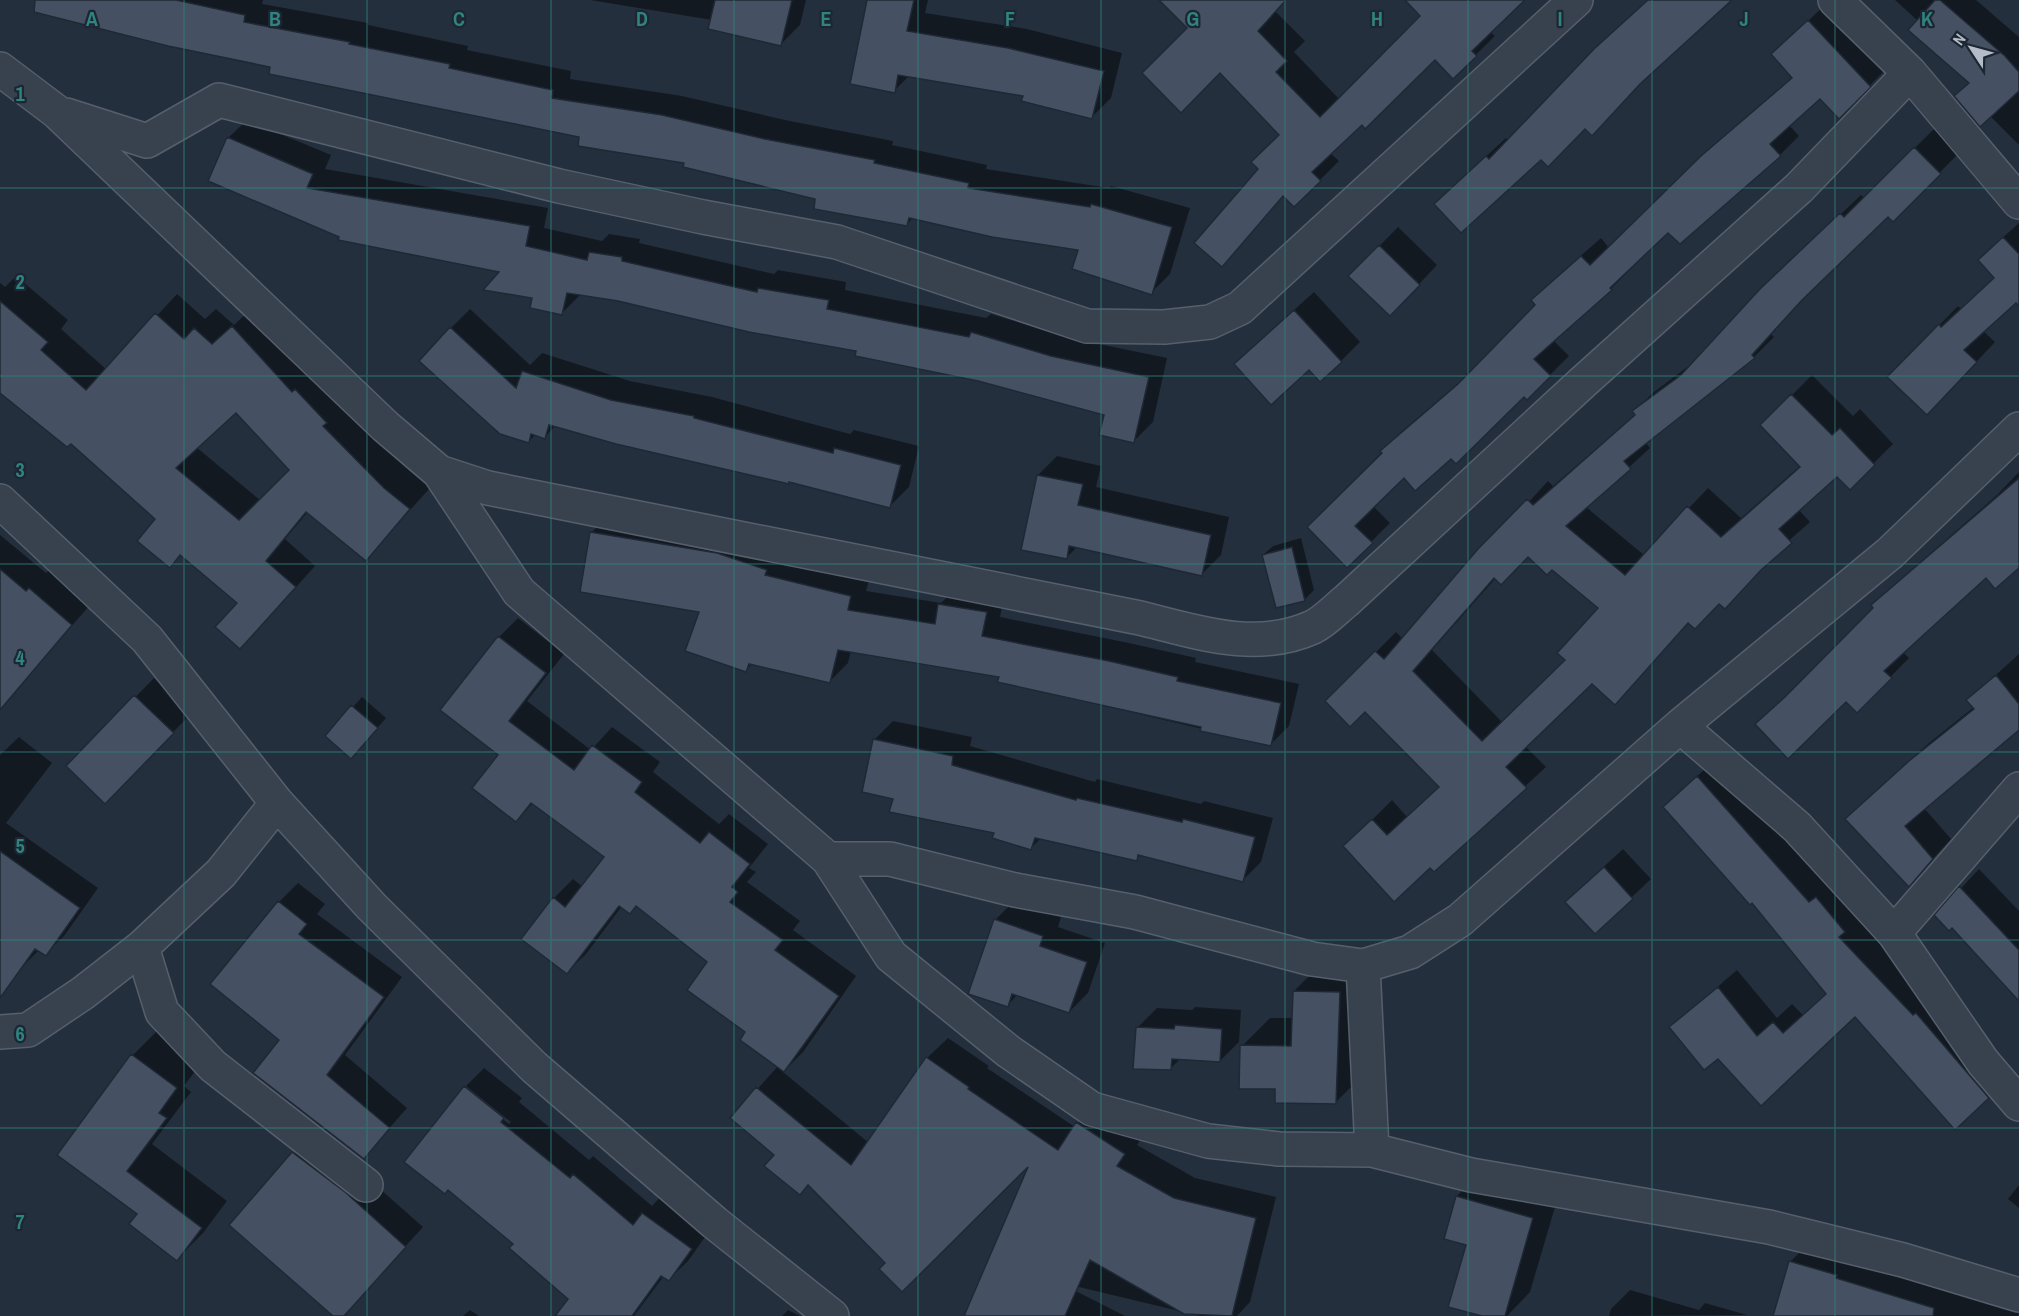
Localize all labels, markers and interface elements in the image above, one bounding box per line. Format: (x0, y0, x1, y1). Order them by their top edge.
text: A (86, 5, 98, 32)
text: B (269, 5, 281, 32)
text: C (453, 5, 465, 32)
text: D (636, 5, 648, 32)
text: E (821, 5, 832, 32)
text: F (1005, 5, 1015, 32)
text: G (1187, 5, 1199, 32)
text: H (1371, 5, 1383, 32)
text: I (1558, 5, 1562, 32)
text: J (1739, 5, 1749, 32)
text: K (1921, 5, 1933, 32)
north arrow (1941, 18, 2001, 78)
text: N (1947, 29, 1971, 49)
text: 1 (15, 80, 25, 107)
text: 2 (15, 268, 25, 295)
text: 3 (15, 456, 25, 483)
text: 4 (15, 644, 25, 671)
text: 5 (15, 832, 25, 859)
text: 6 (15, 1020, 25, 1047)
text: 7 (15, 1208, 25, 1235)

